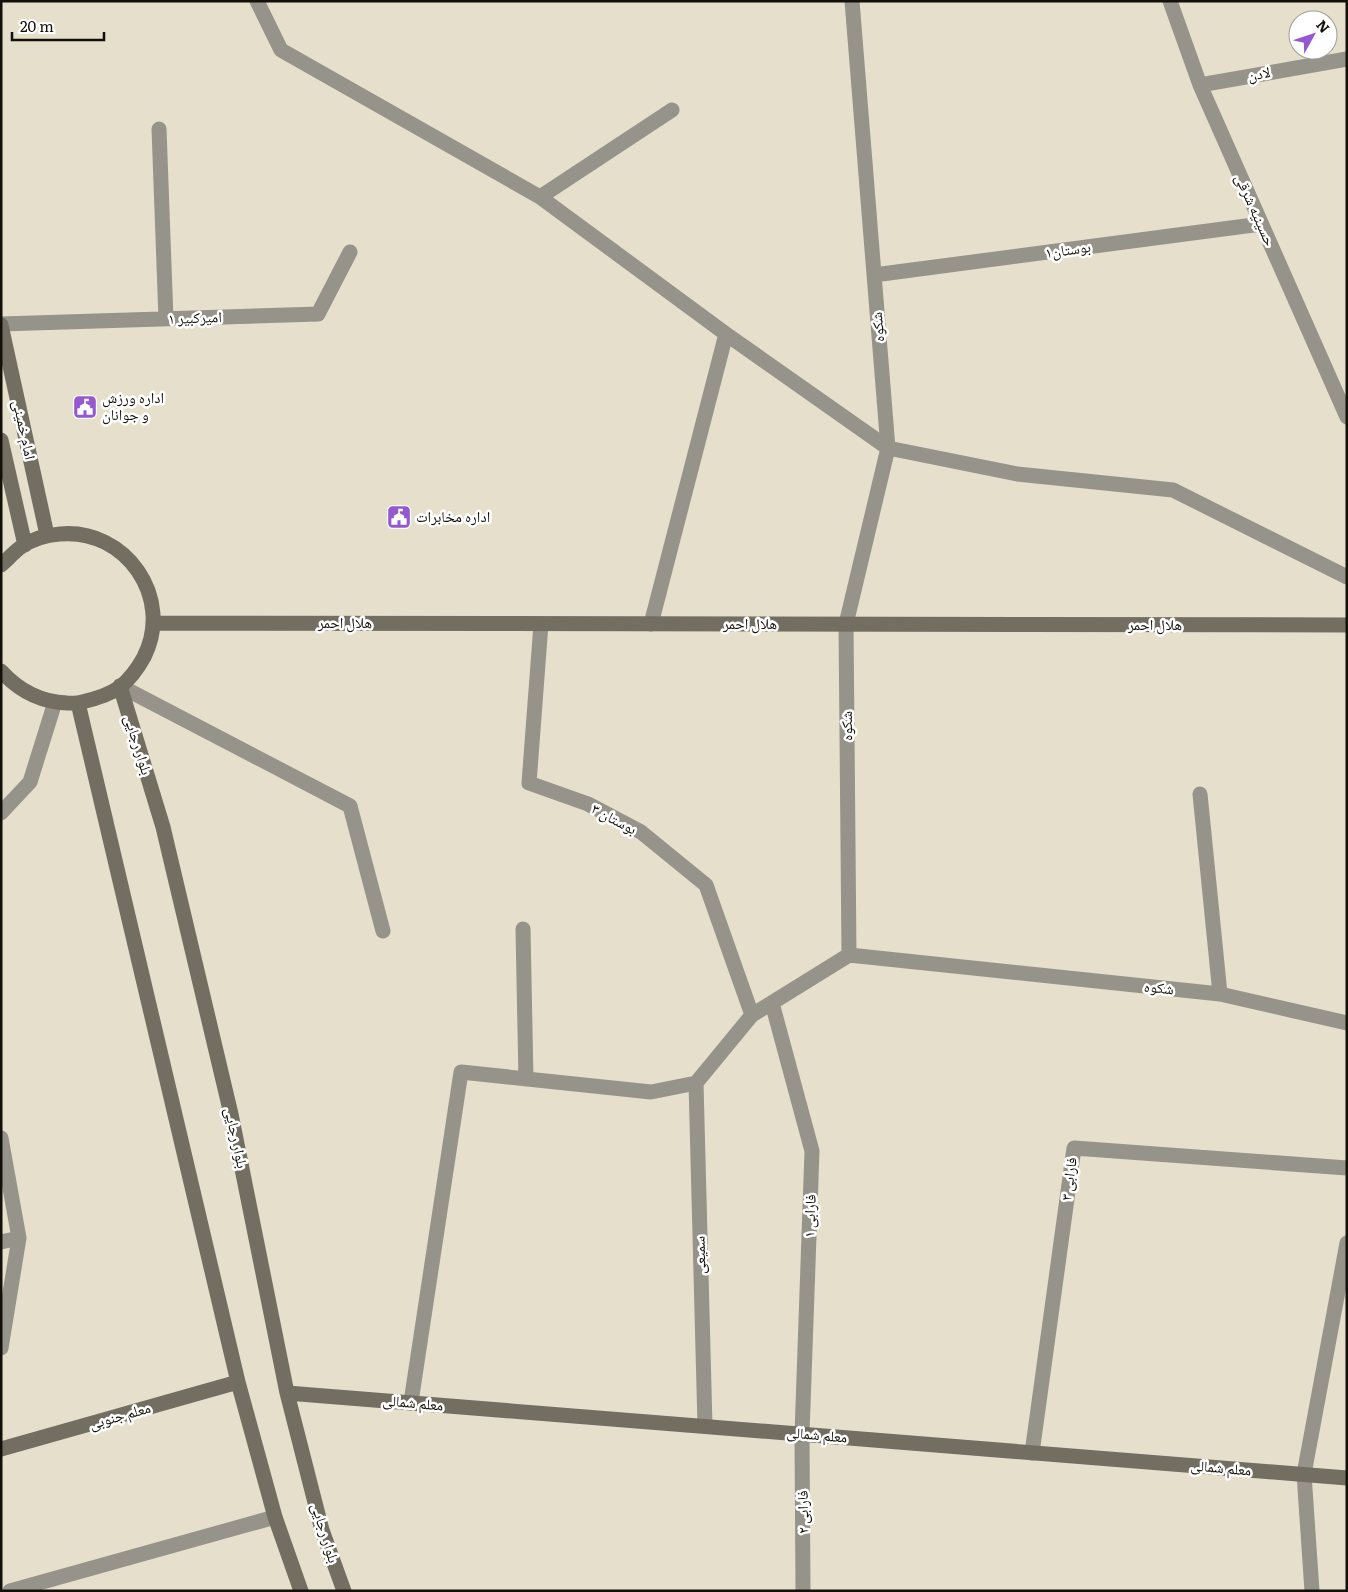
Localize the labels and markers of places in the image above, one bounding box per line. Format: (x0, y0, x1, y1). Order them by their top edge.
place label: اداره ورزش و جوانان (102, 385, 164, 425)
public building icon: اداره ورزش و جوانان (72, 394, 98, 420)
public building icon: اداره مخابرات (386, 504, 412, 530)
place label: اداره مخابرات (416, 504, 490, 527)

